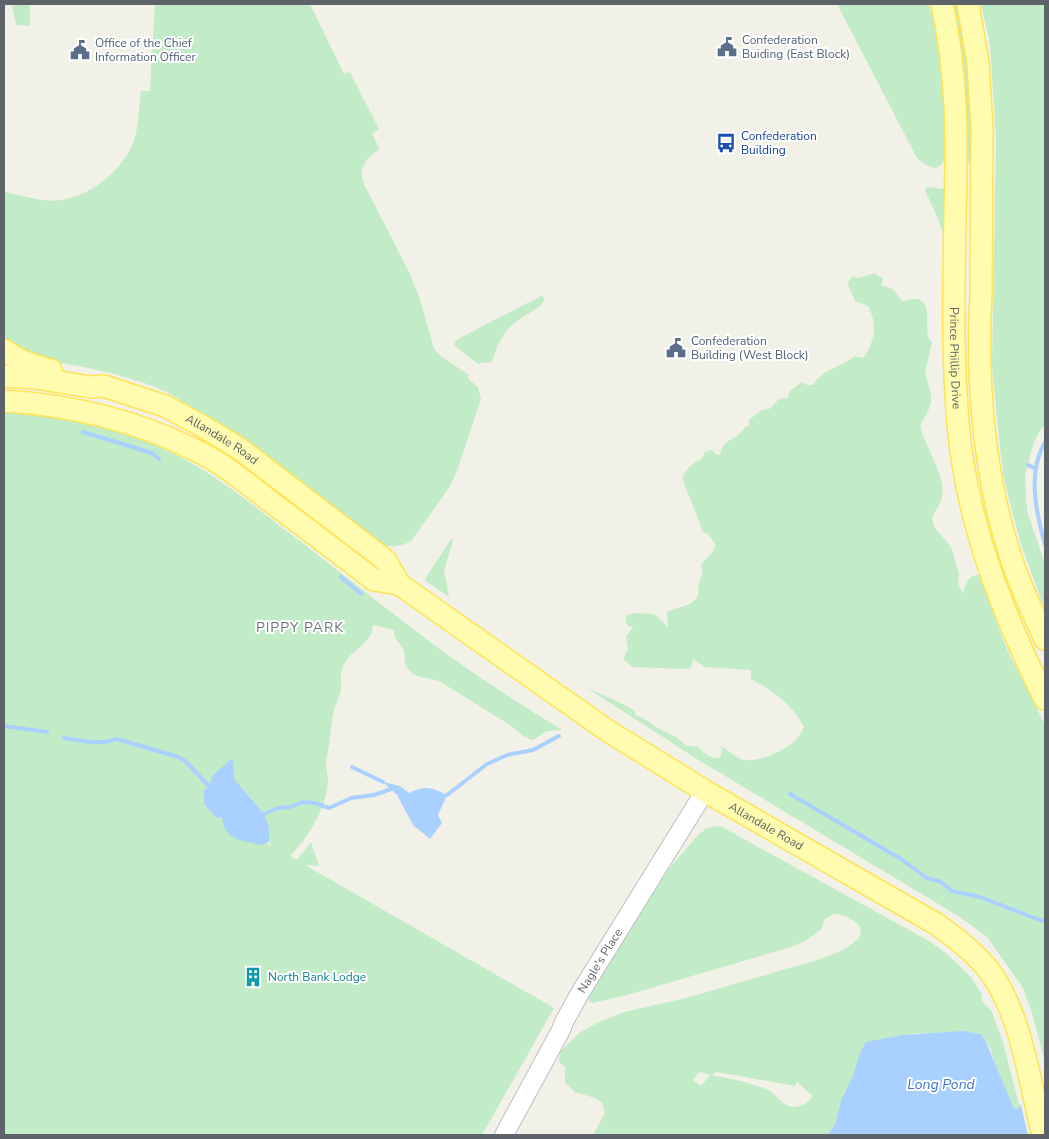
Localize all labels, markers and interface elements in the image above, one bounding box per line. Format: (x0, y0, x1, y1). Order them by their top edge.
place label: Confederation Buiding (East Block) (742, 32, 850, 62)
place label: Office of the Chief Information Officer (95, 35, 196, 65)
public building icon: Confederation Buiding (East Block) (716, 36, 738, 58)
public building icon: Office of the Chief Information Officer (69, 39, 91, 61)
place label: Confederation Building (741, 128, 817, 158)
bus stop icon: Confederation Building (715, 132, 737, 154)
street label: Prince Phillip Drive (946, 307, 965, 410)
place label: Confederation Building (West Block) (691, 333, 809, 363)
public building icon: Confederation Building (West Block) (665, 337, 687, 359)
street label: Allandale Road (183, 410, 262, 468)
district label: PIPPY PARK (256, 618, 344, 637)
street label: Allandale Road (726, 798, 806, 854)
street label: Nagle's Place (574, 926, 626, 996)
building icon: North Bank Lodge (242, 966, 264, 988)
place label: North Bank Lodge (268, 969, 366, 985)
water label: Long Pond (907, 1075, 976, 1094)

